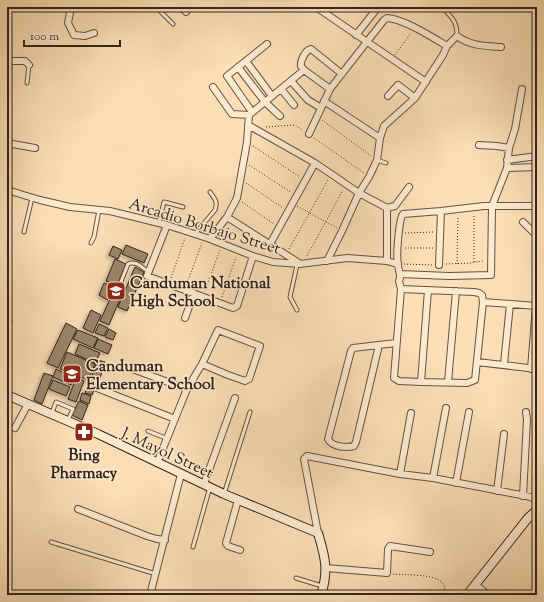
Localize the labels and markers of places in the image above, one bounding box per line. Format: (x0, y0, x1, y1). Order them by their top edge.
place label: Canduman National High School (130, 273, 271, 314)
school or university icon: Canduman National High School (105, 280, 127, 302)
place label: Canduman Elementary School (86, 356, 216, 397)
school or university icon: Canduman Elementary School (61, 363, 83, 385)
pharmacy icon: Bing Pharmacy (73, 421, 95, 443)
place label: Bing Pharmacy (51, 445, 117, 486)

